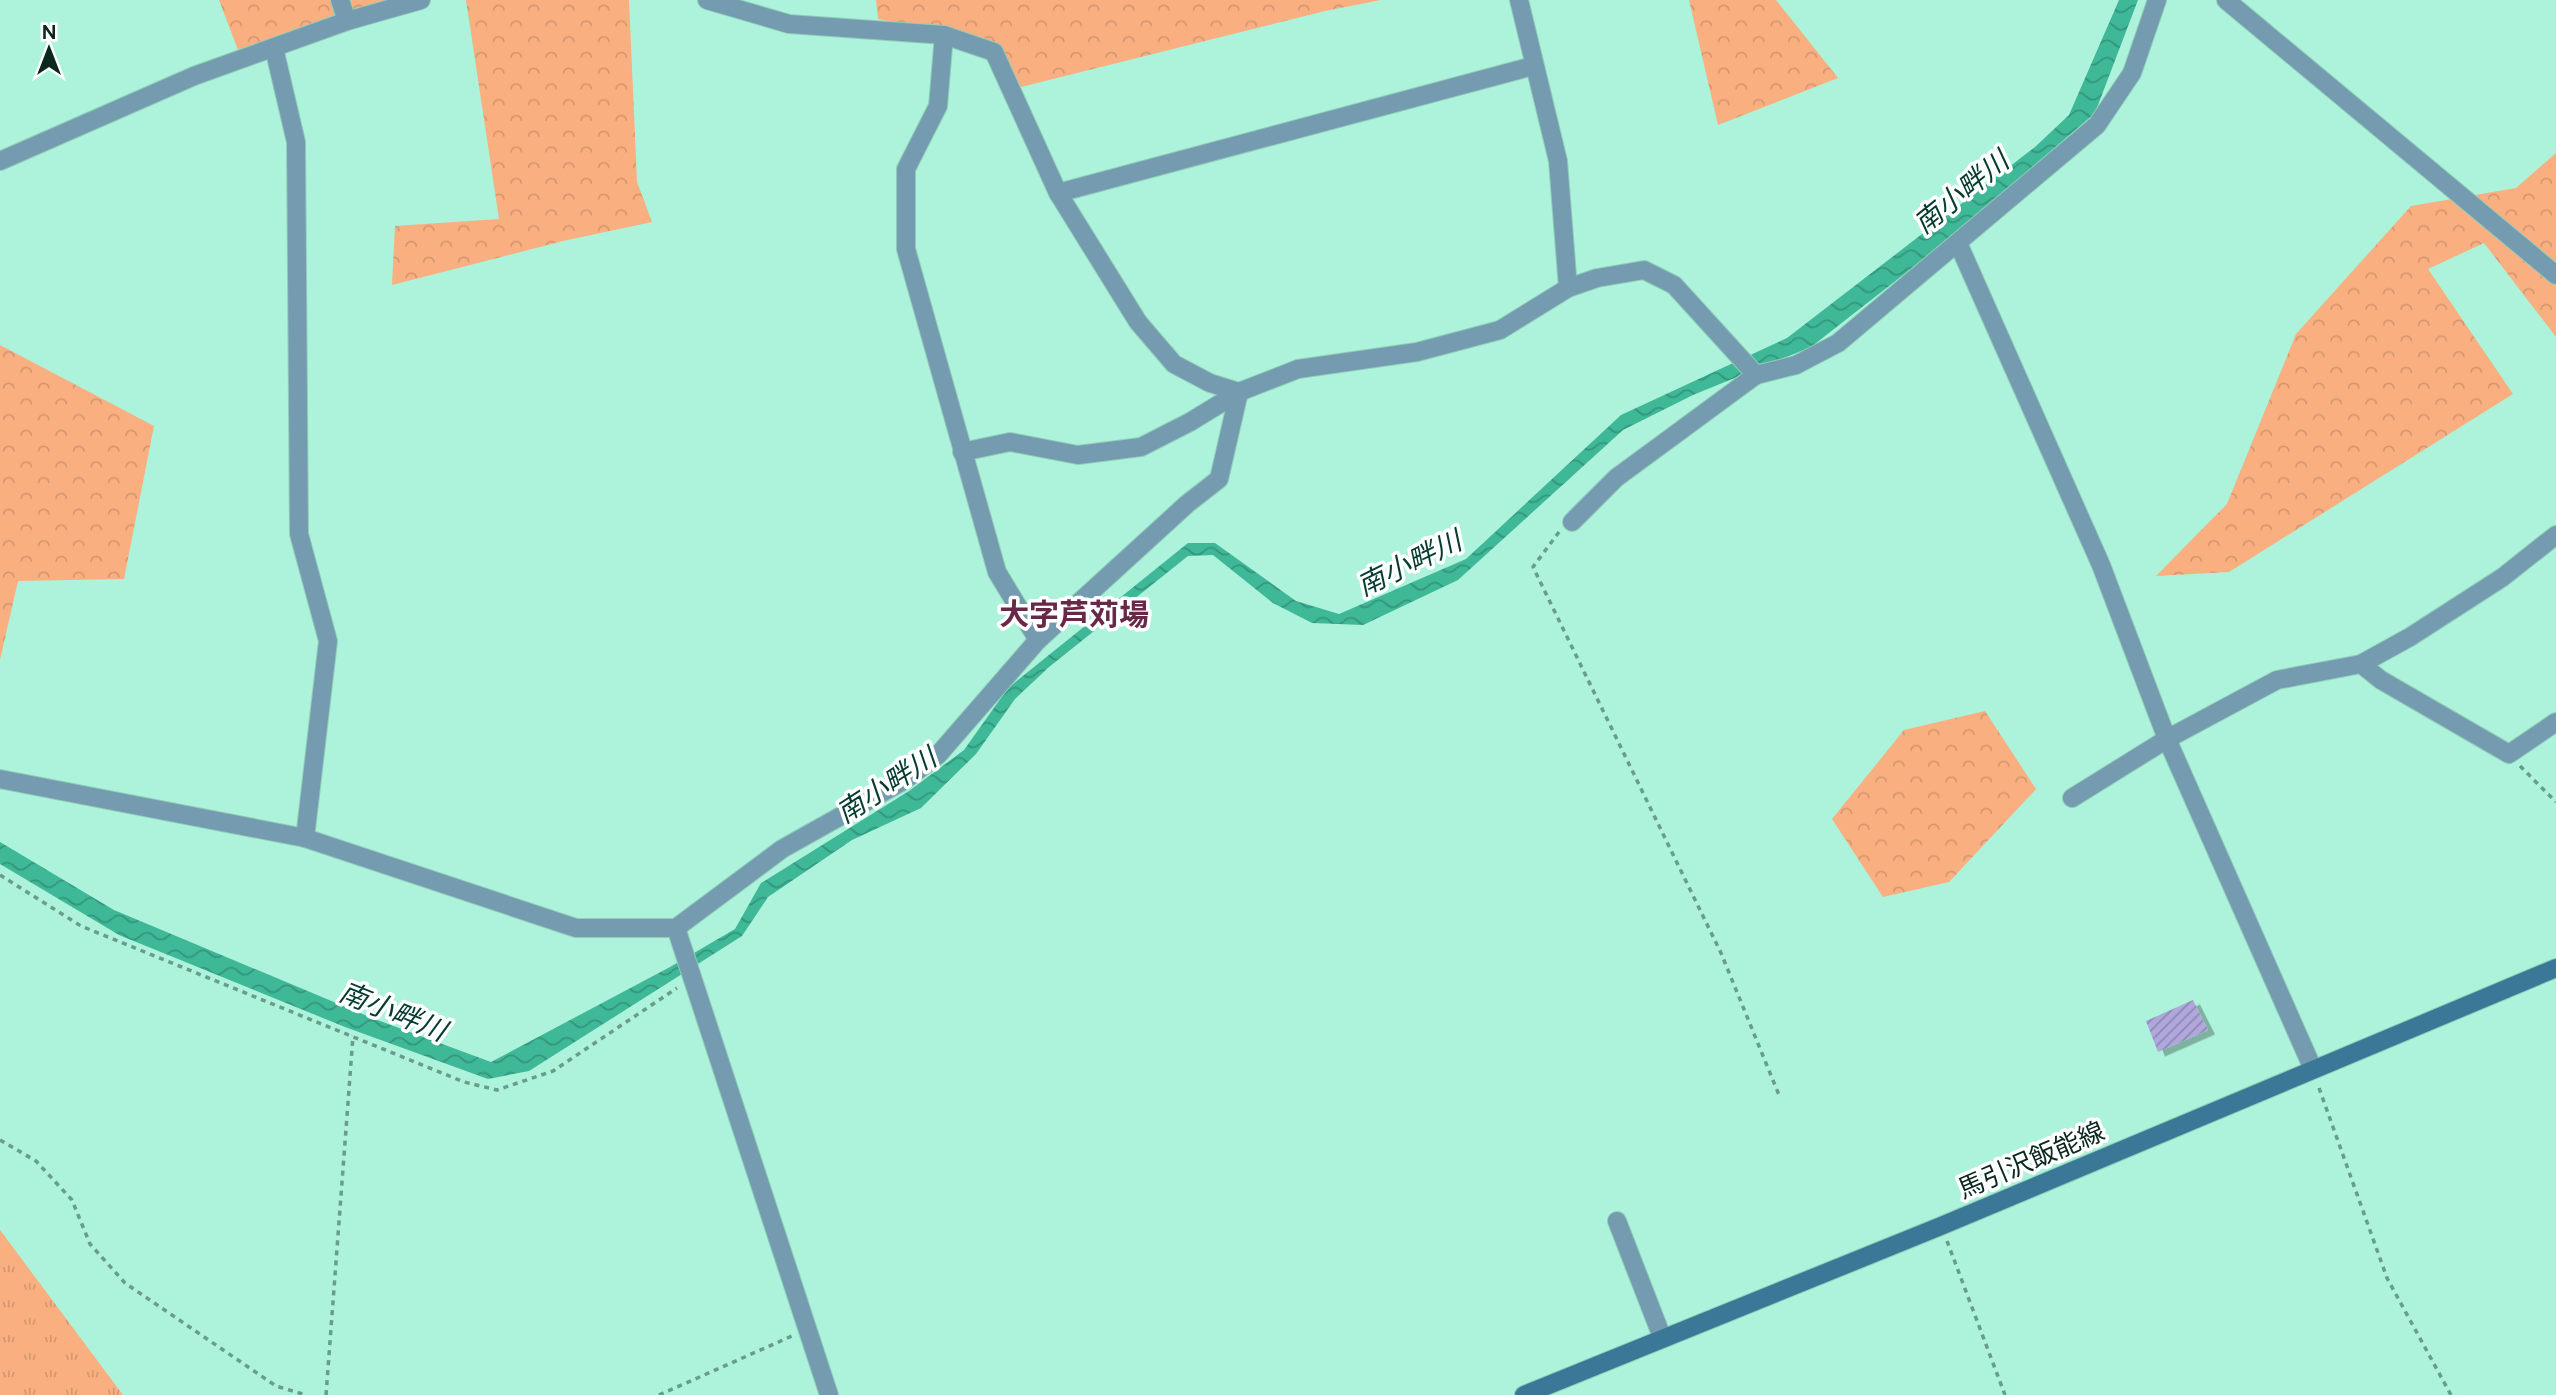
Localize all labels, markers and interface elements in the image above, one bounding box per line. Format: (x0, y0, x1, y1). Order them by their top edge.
north arrow (14, 14, 84, 84)
text: N (42, 21, 56, 44)
water label: 南小畔川 (1907, 142, 2018, 240)
water label: 南小畔川 (1351, 522, 1469, 603)
district label: 大字芦苅場 (999, 596, 1149, 633)
water label: 南小畔川 (830, 739, 945, 830)
water label: 南小畔川 (335, 974, 454, 1049)
street label: 馬引沢飯能線 (1953, 1115, 2109, 1205)

